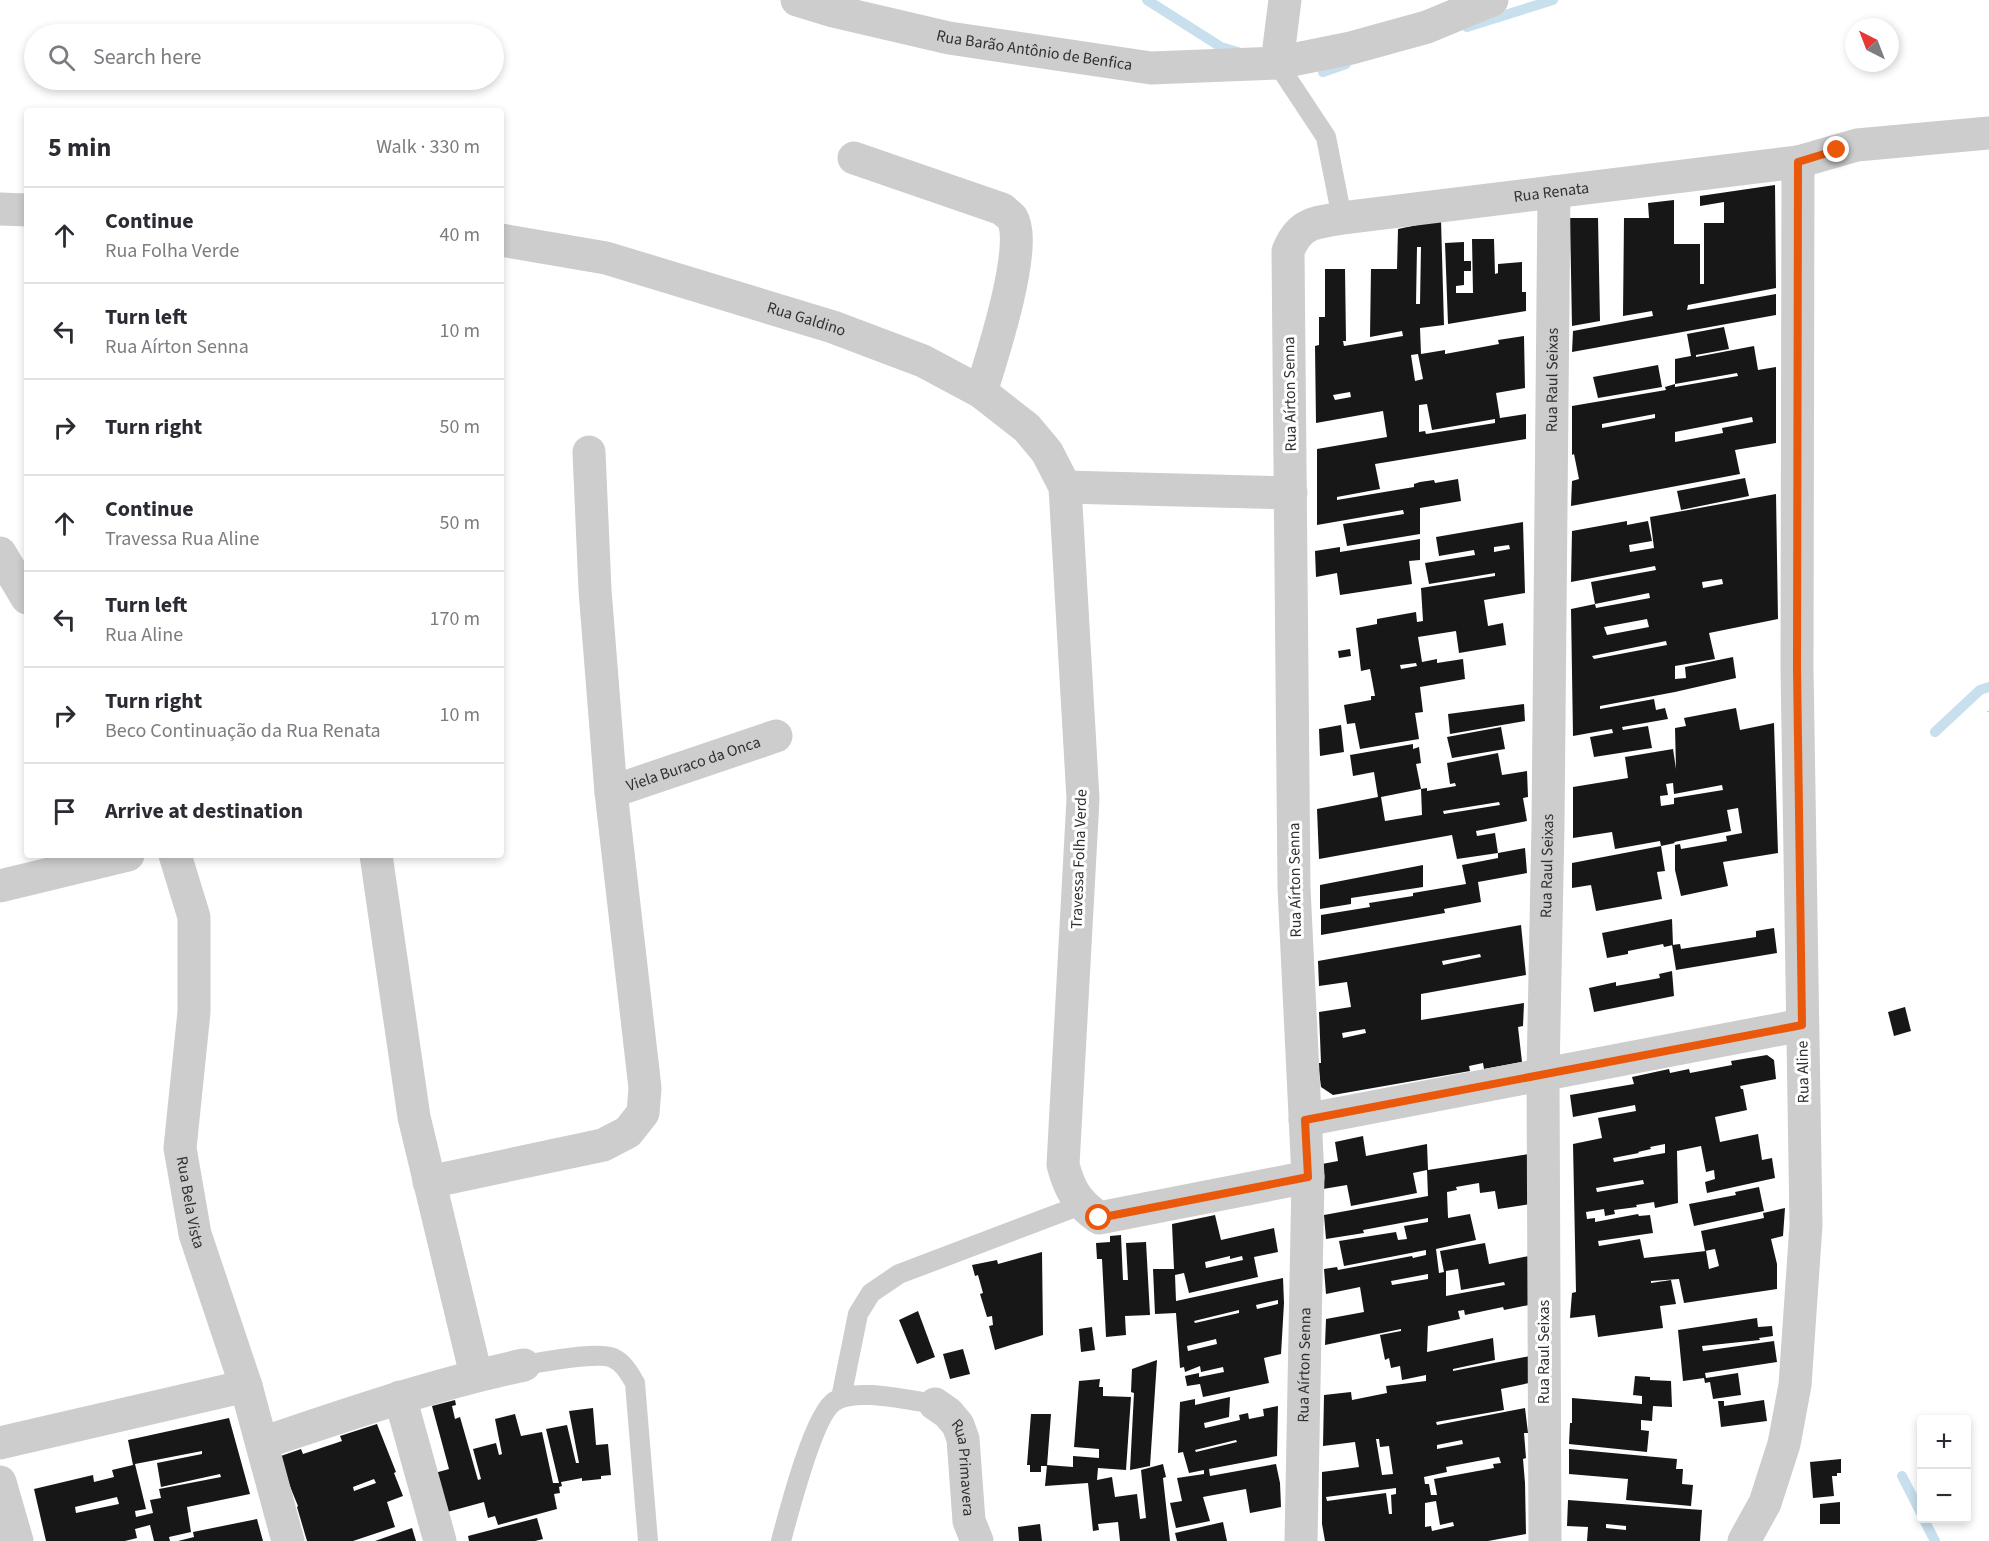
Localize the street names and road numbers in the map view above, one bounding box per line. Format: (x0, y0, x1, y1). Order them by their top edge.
street label: Rua Barão Antônio de Benfica (934, 24, 1134, 76)
street label: Rua Renata (1512, 177, 1590, 208)
street label: Rua Galdino (764, 297, 849, 342)
street label: Rua Raul Seixas (1541, 327, 1564, 432)
street label: Rua Aírton Senna (1278, 336, 1302, 452)
street label: Viela Buraco da Onca (623, 731, 763, 797)
street label: Travessa Folha Verde (1066, 789, 1092, 929)
street label: Rua Raul Seixas (1535, 813, 1559, 918)
street label: Rua Aírton Senna (1283, 822, 1307, 938)
street label: Rua Aline (1791, 1041, 1815, 1103)
street label: Rua Bela Vista (171, 1155, 210, 1252)
street label: Rua Raul Seixas (1533, 1300, 1555, 1404)
street label: Rua Aírton Senna (1292, 1307, 1316, 1423)
street label: Rua Primavera (946, 1414, 980, 1517)

